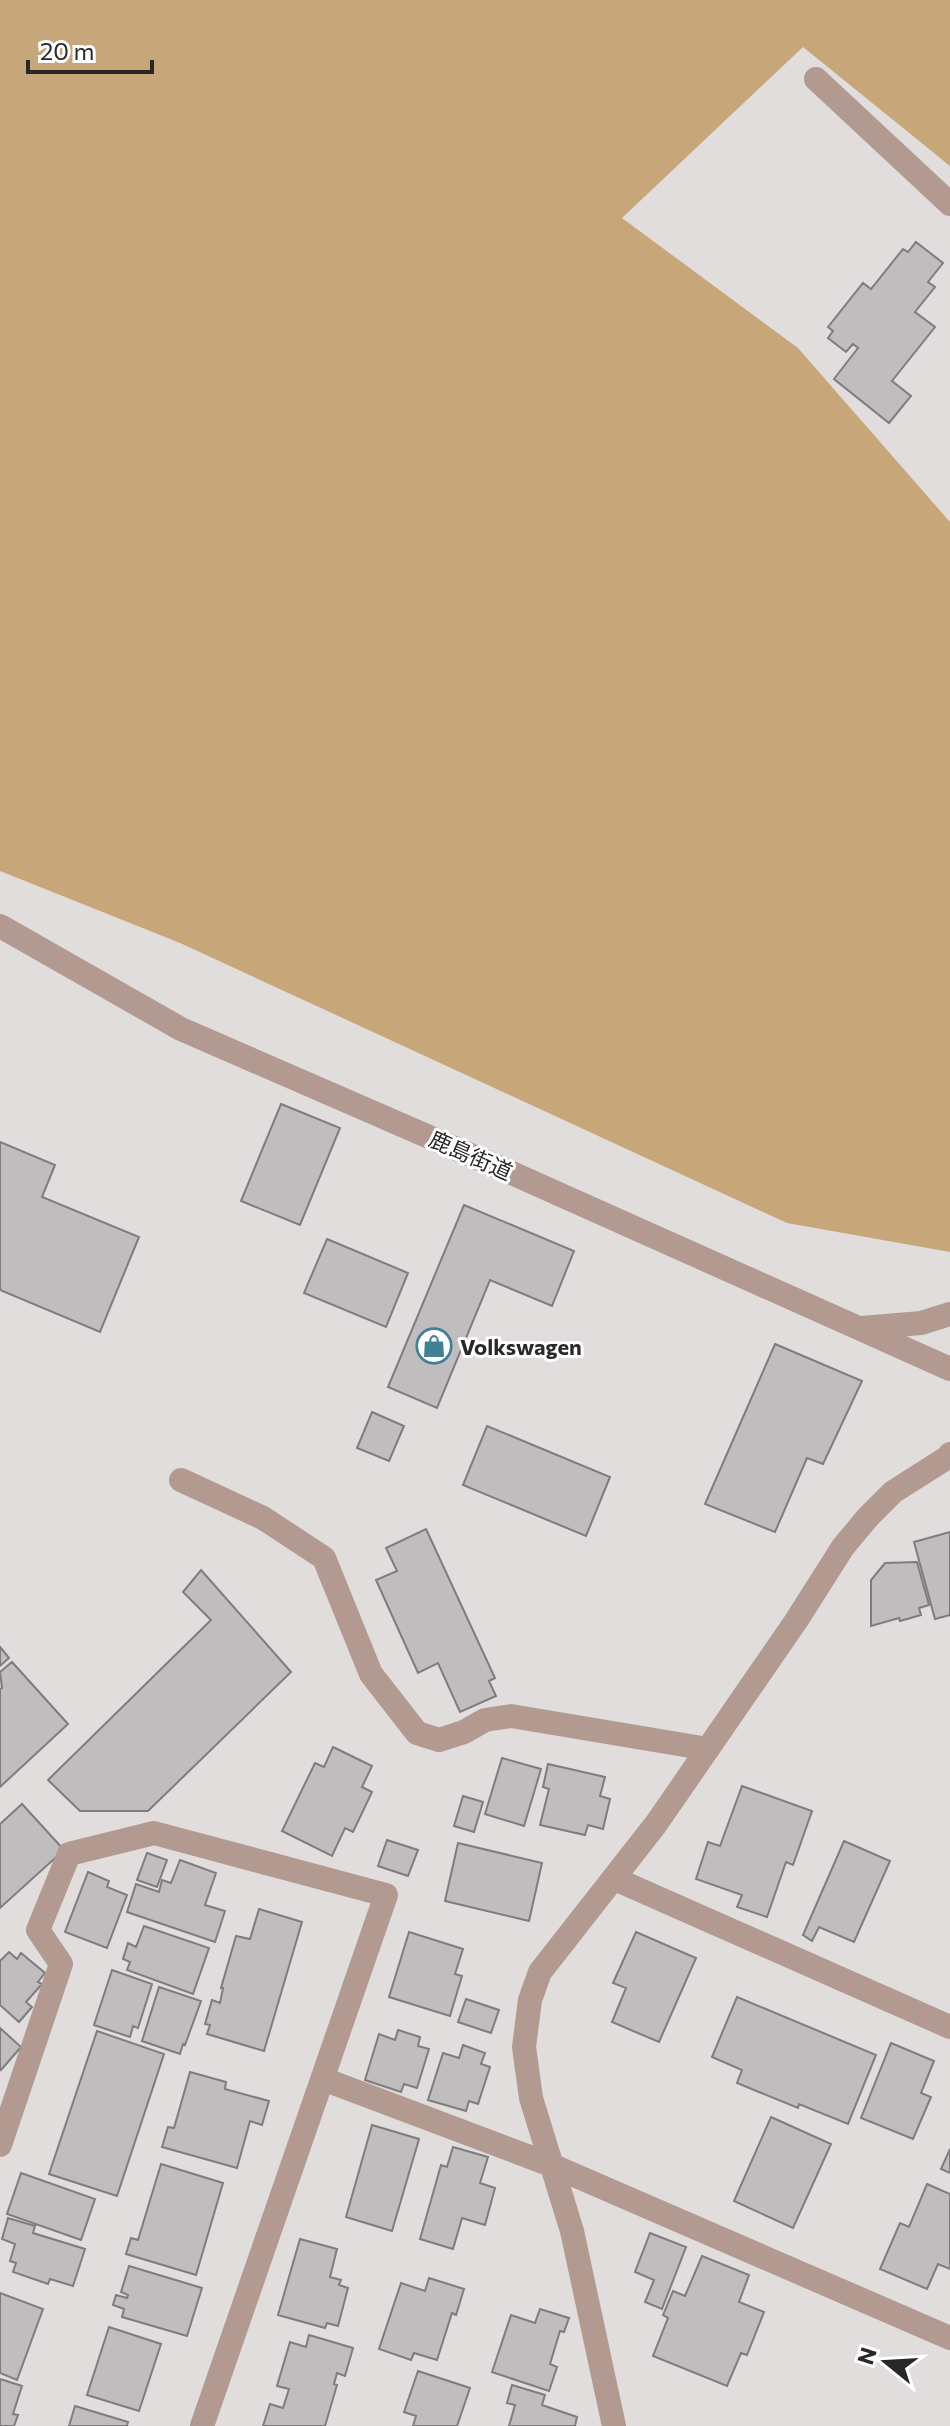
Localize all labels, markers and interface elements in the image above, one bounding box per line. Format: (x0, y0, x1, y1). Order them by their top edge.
scale bar (28, 24, 152, 74)
text: 20 m (40, 36, 94, 65)
street label: 鹿島街道 (425, 1125, 517, 1185)
shop icon: Volkswagen (415, 1327, 453, 1365)
place label: Volkswagen (460, 1333, 582, 1360)
north arrow (846, 2322, 926, 2402)
text: N (851, 2344, 882, 2368)

